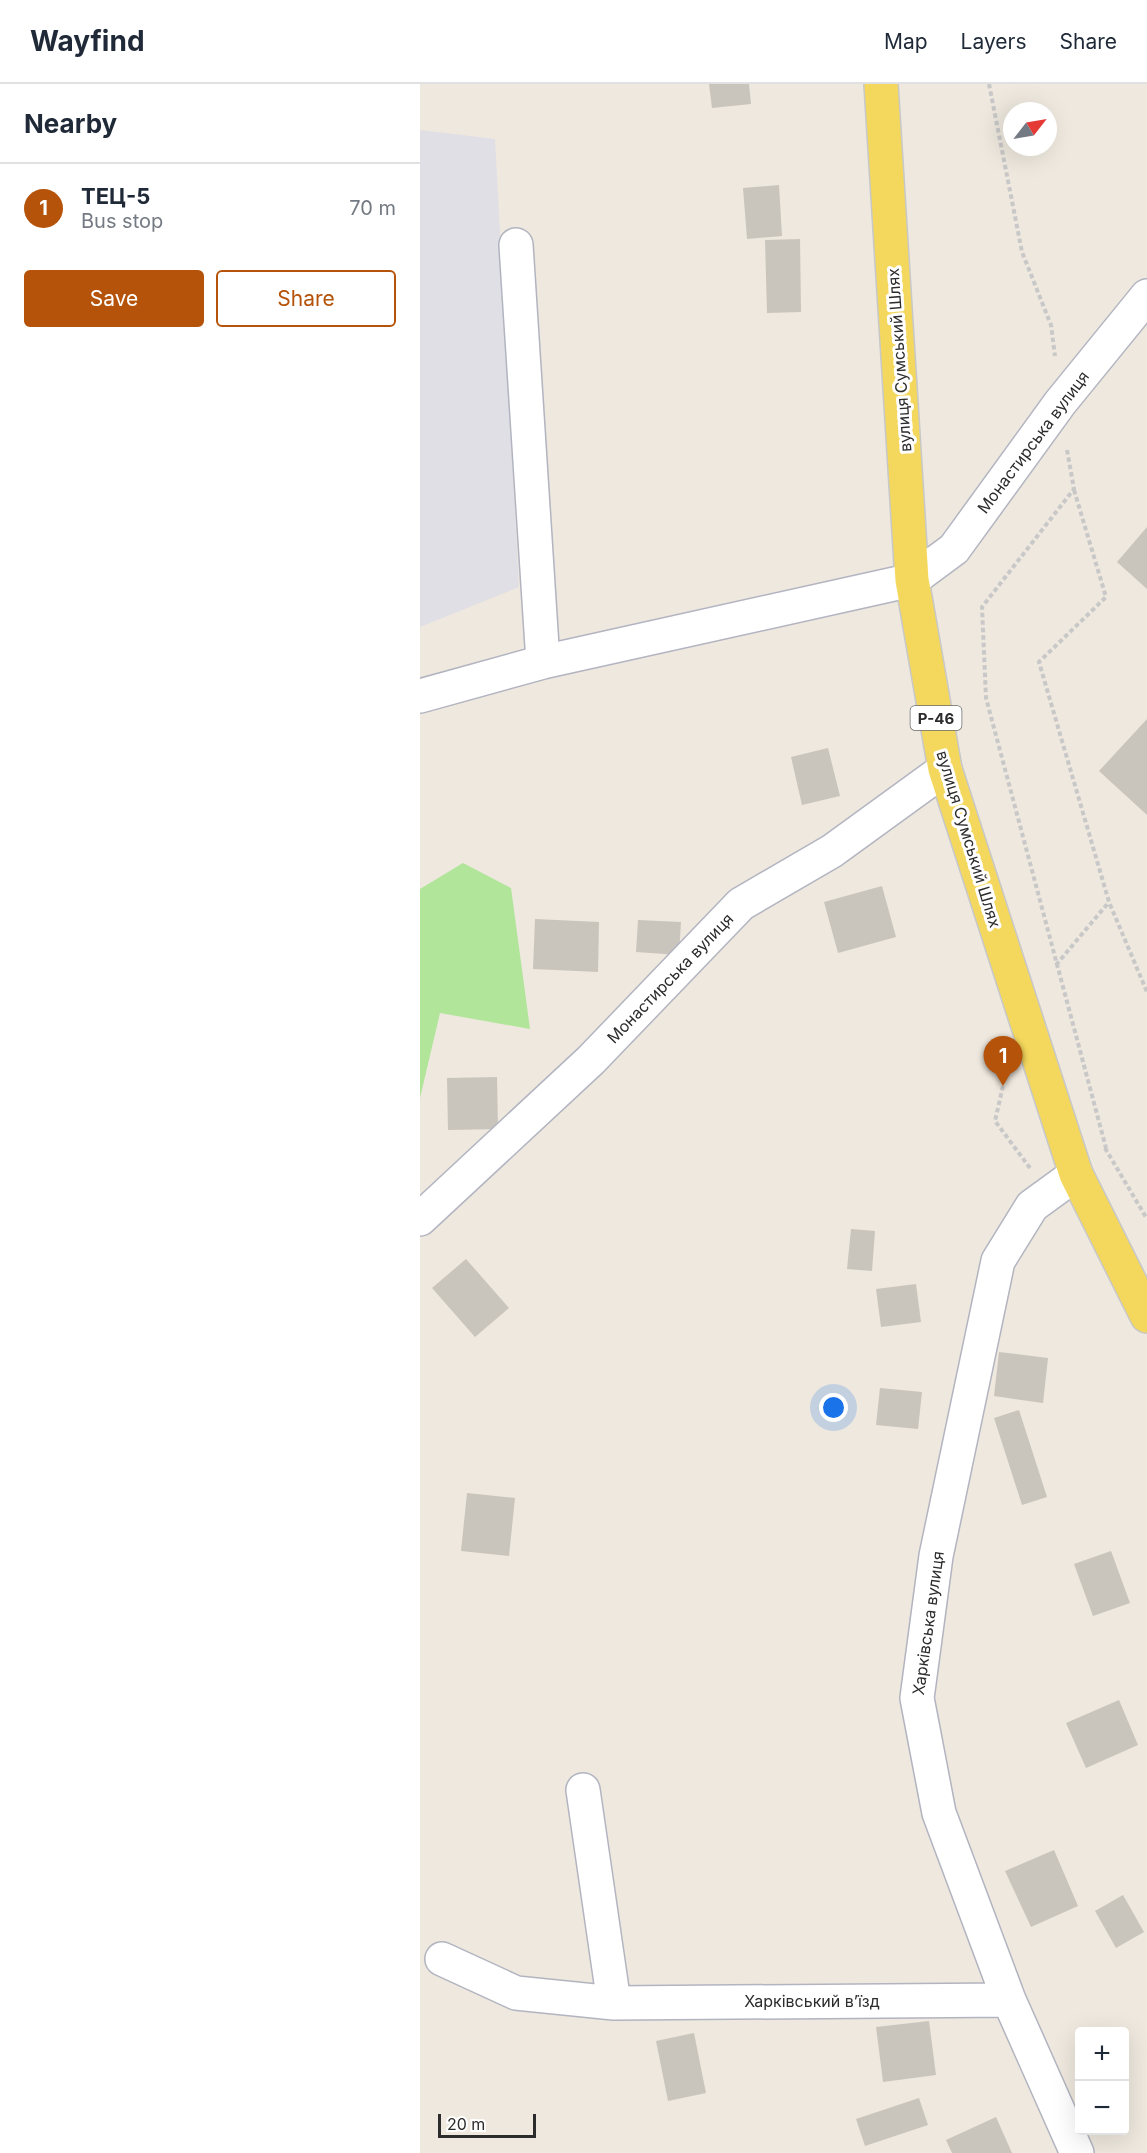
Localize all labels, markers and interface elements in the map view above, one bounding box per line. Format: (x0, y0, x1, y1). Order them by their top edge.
text: Wayfind (30, 24, 145, 58)
text: Map (884, 29, 928, 54)
text: Layers (961, 29, 1027, 54)
text: Share (1060, 29, 1117, 54)
north arrow (1003, 102, 1057, 156)
text: Nearby (24, 108, 117, 139)
text: ТЕЦ-5 (81, 183, 150, 209)
text: 1 (39, 196, 48, 220)
text: 70 m (349, 196, 396, 220)
text: Bus stop (81, 209, 163, 233)
street label: вулиця Сумський Шлях (883, 267, 915, 453)
button: Save (24, 270, 204, 327)
button: Share (216, 270, 396, 327)
street label: Монастирська вулиця (973, 367, 1093, 517)
road number: Р-46 (910, 706, 962, 730)
street label: вулиця Сумський Шлях (933, 748, 1006, 930)
street label: Монастирська вулиця (603, 909, 737, 1047)
pin: 1 (984, 1036, 1022, 1086)
your location (819, 1393, 848, 1422)
street label: Харківська вулиця (908, 1550, 948, 1696)
street label: Харківський в’їзд (744, 1991, 880, 2011)
map controls (1075, 2027, 1129, 2135)
button: + (1075, 2027, 1129, 2081)
button: − (1075, 2081, 1129, 2135)
scale bar (438, 2111, 536, 2138)
text: 20 m (447, 2114, 485, 2134)

